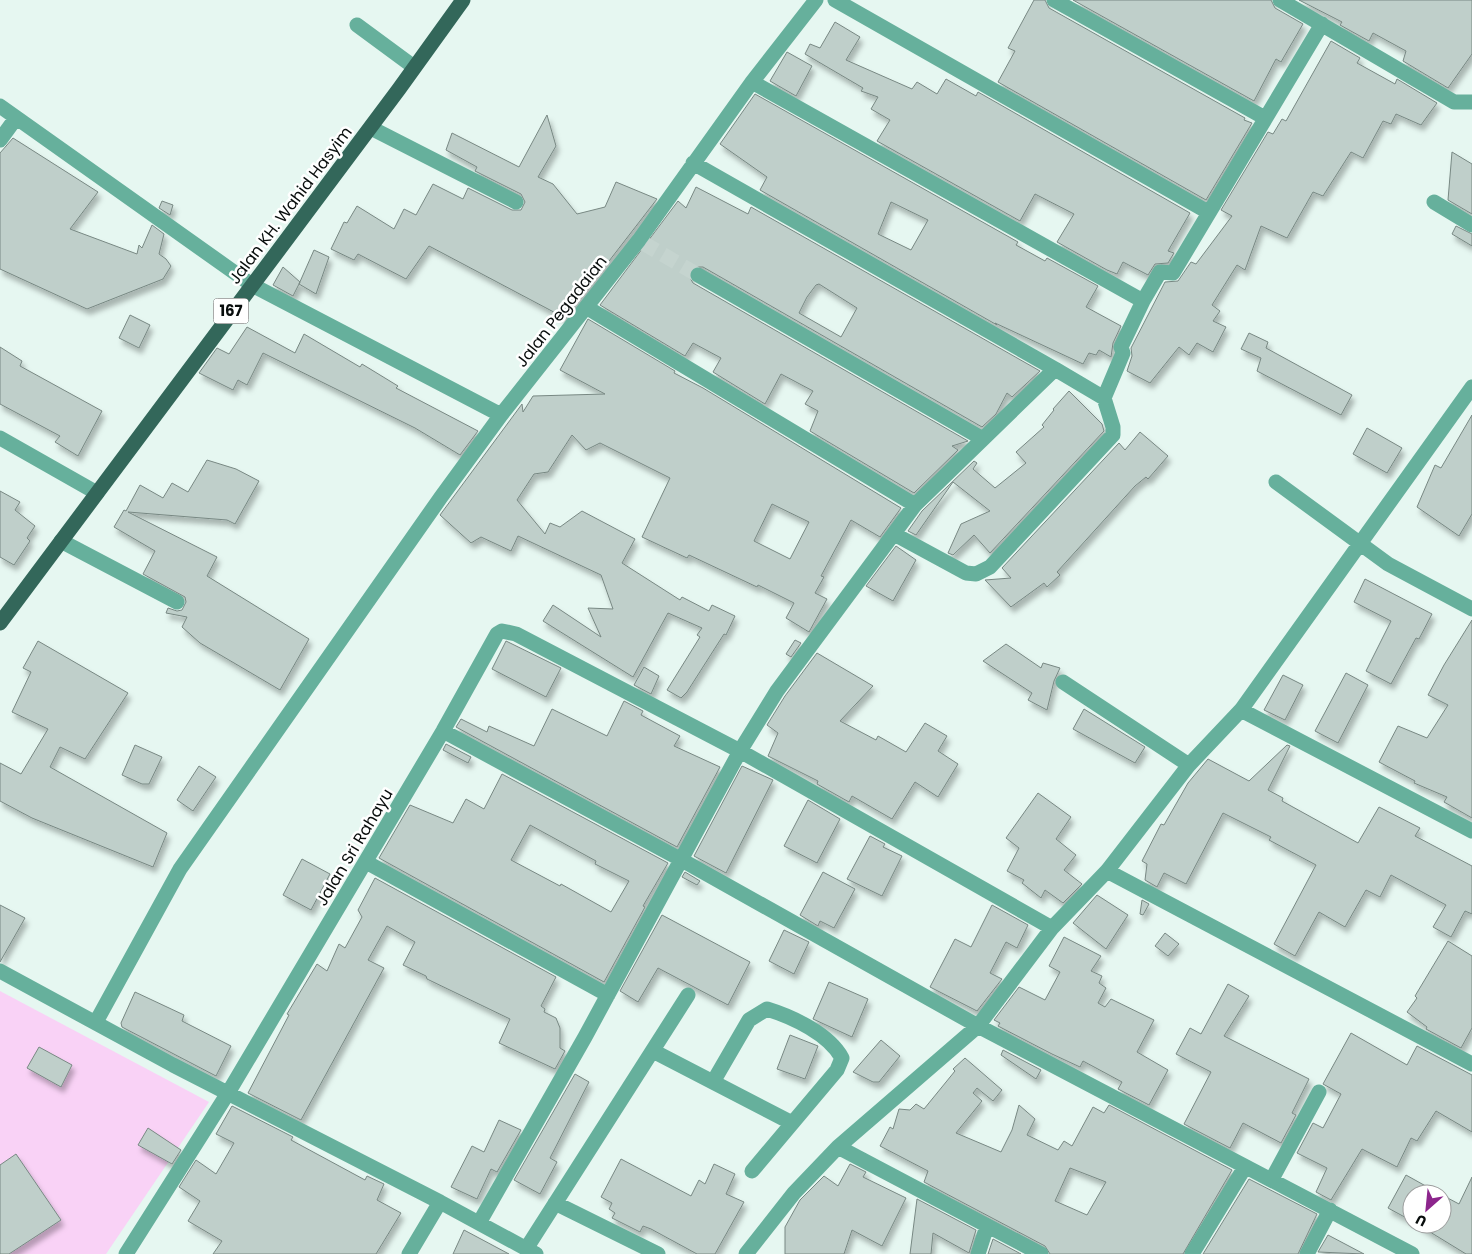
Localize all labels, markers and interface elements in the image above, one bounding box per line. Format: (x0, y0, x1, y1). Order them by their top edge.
street label: Jalan KH. Wahid Hasyim (223, 122, 357, 289)
street label: Jalan Pegadaian (510, 251, 612, 372)
road number: 167 (214, 298, 248, 324)
street label: Jalan Sri Rahayu (310, 784, 399, 910)
north arrow (1402, 1184, 1452, 1234)
text: U (1412, 1209, 1430, 1232)

